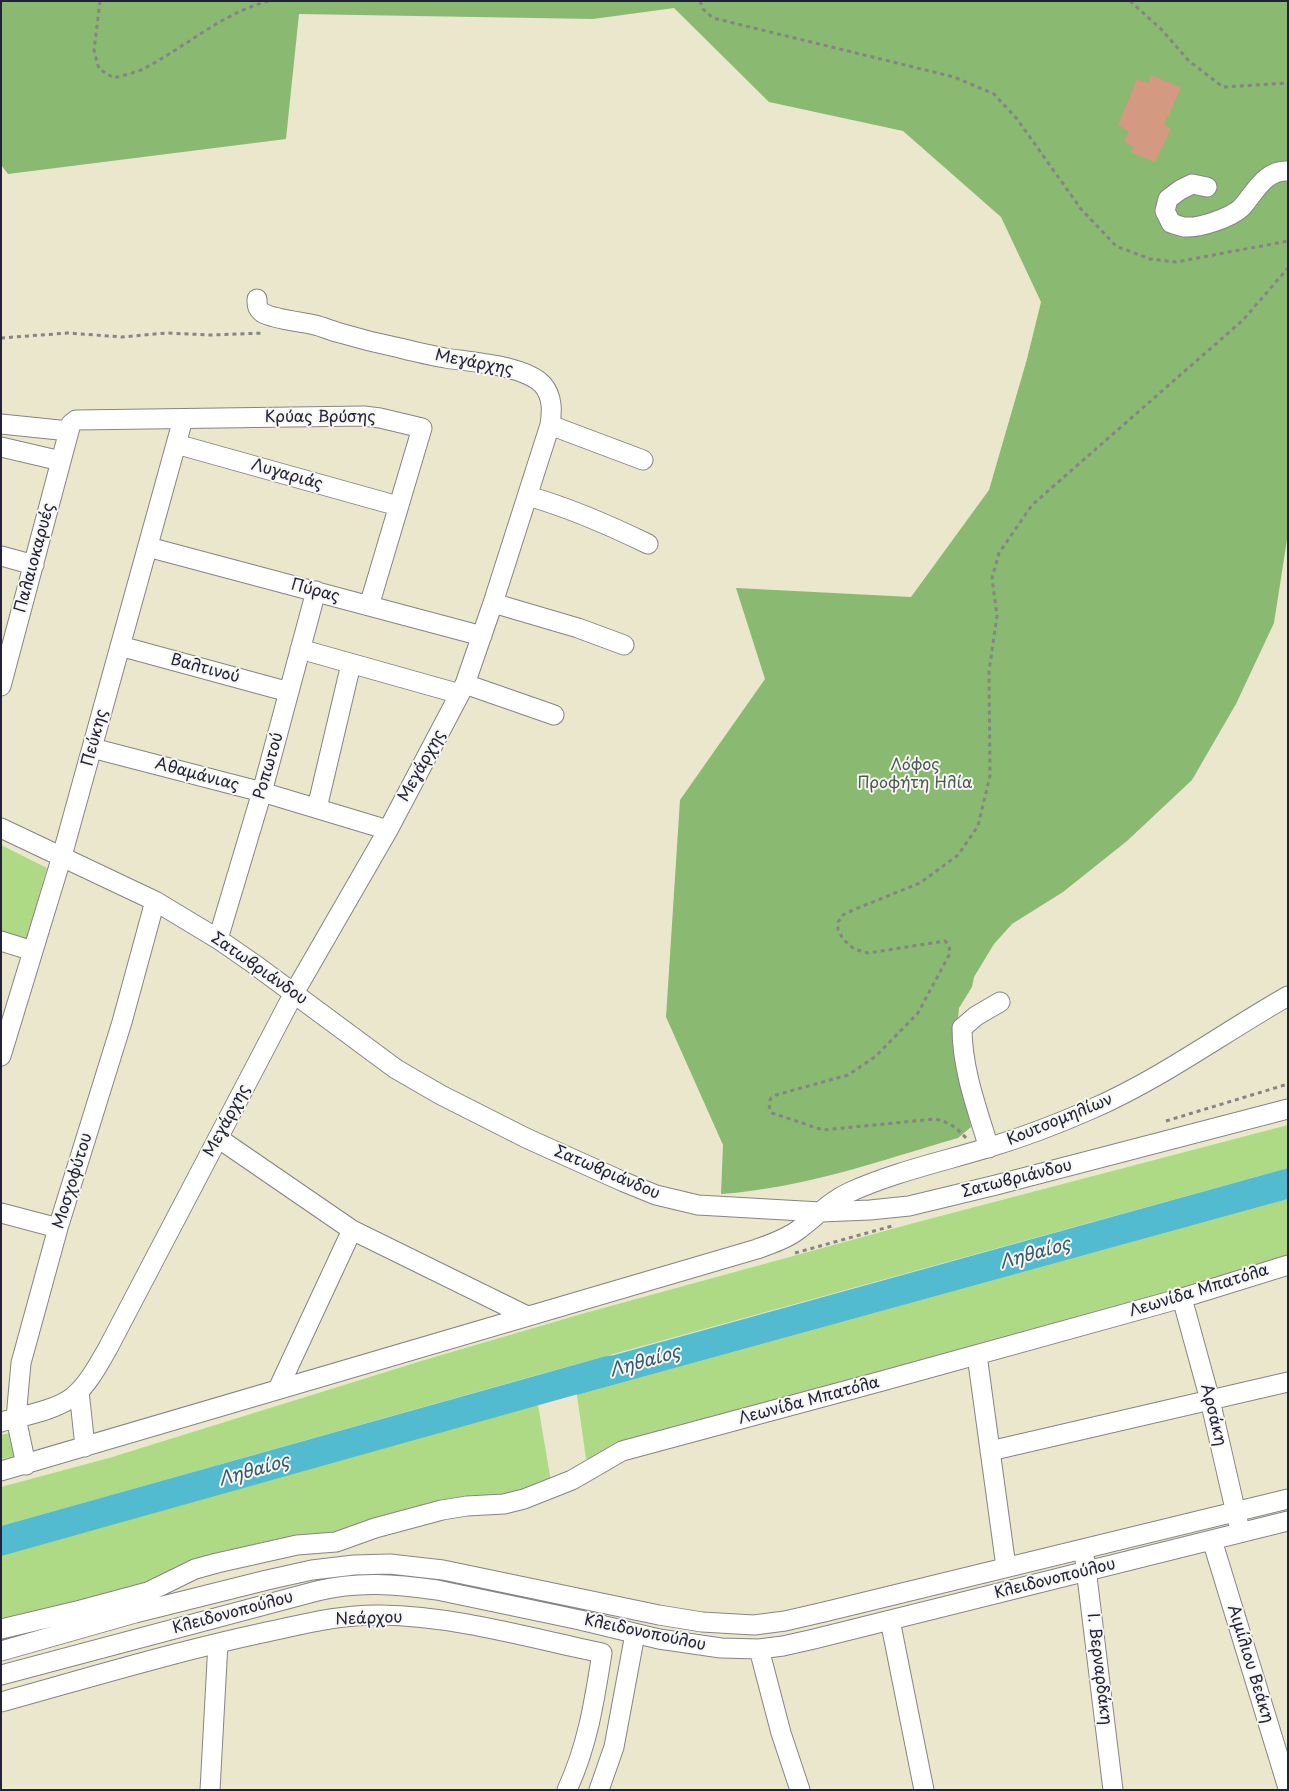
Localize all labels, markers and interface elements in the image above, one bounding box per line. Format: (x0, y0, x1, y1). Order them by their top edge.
street label: Μεγάρχης (433, 346, 515, 380)
street label: Κρύας Βρύσης (265, 408, 375, 428)
street label: Λυγαριάς (249, 456, 325, 494)
street label: Παλαιοκαρυές (11, 501, 59, 615)
street label: Πύρας (288, 575, 342, 607)
street label: Βαλτινού (168, 651, 242, 687)
street label: Πεύκης (78, 707, 112, 769)
street label: Μεγάρχης (394, 727, 450, 805)
street label: Ροπωτού (250, 730, 288, 802)
street label: Αθαμάνιας (153, 755, 241, 795)
park label: Λόφος Προφήτη Ηλία (857, 756, 973, 794)
street label: Σατωβριάνδου (207, 929, 311, 1009)
street label: Μεγάρχης (200, 1082, 254, 1160)
street label: Κουτσομηλίων (1004, 1090, 1116, 1150)
street label: Μοσχοφύτου (49, 1131, 97, 1231)
street label: Σατωβριάνδου (551, 1142, 663, 1204)
street label: Σατωβριάνδου (960, 1156, 1074, 1202)
water label: Ληθαίος (997, 1234, 1073, 1274)
street label: Λεωνίδα Μπατόλα (1127, 1261, 1271, 1321)
water label: Ληθαίος (607, 1342, 683, 1382)
street label: Λεωνίδα Μπατόλα (736, 1373, 882, 1429)
street label: Αρσάκη (1196, 1382, 1230, 1448)
water label: Ληθαίος (216, 1451, 292, 1491)
street label: Κλειδονοπούλου (992, 1555, 1118, 1603)
street label: Κλειδονοπούλου (171, 1588, 295, 1638)
street label: Αιμίλιου Βεάκη (1223, 1603, 1277, 1725)
street label: Νεάρχου (335, 1608, 403, 1630)
street label: Κλειδονοπούλου (582, 1611, 708, 1655)
street label: Ι. Βερναρδάκη (1083, 1612, 1115, 1726)

